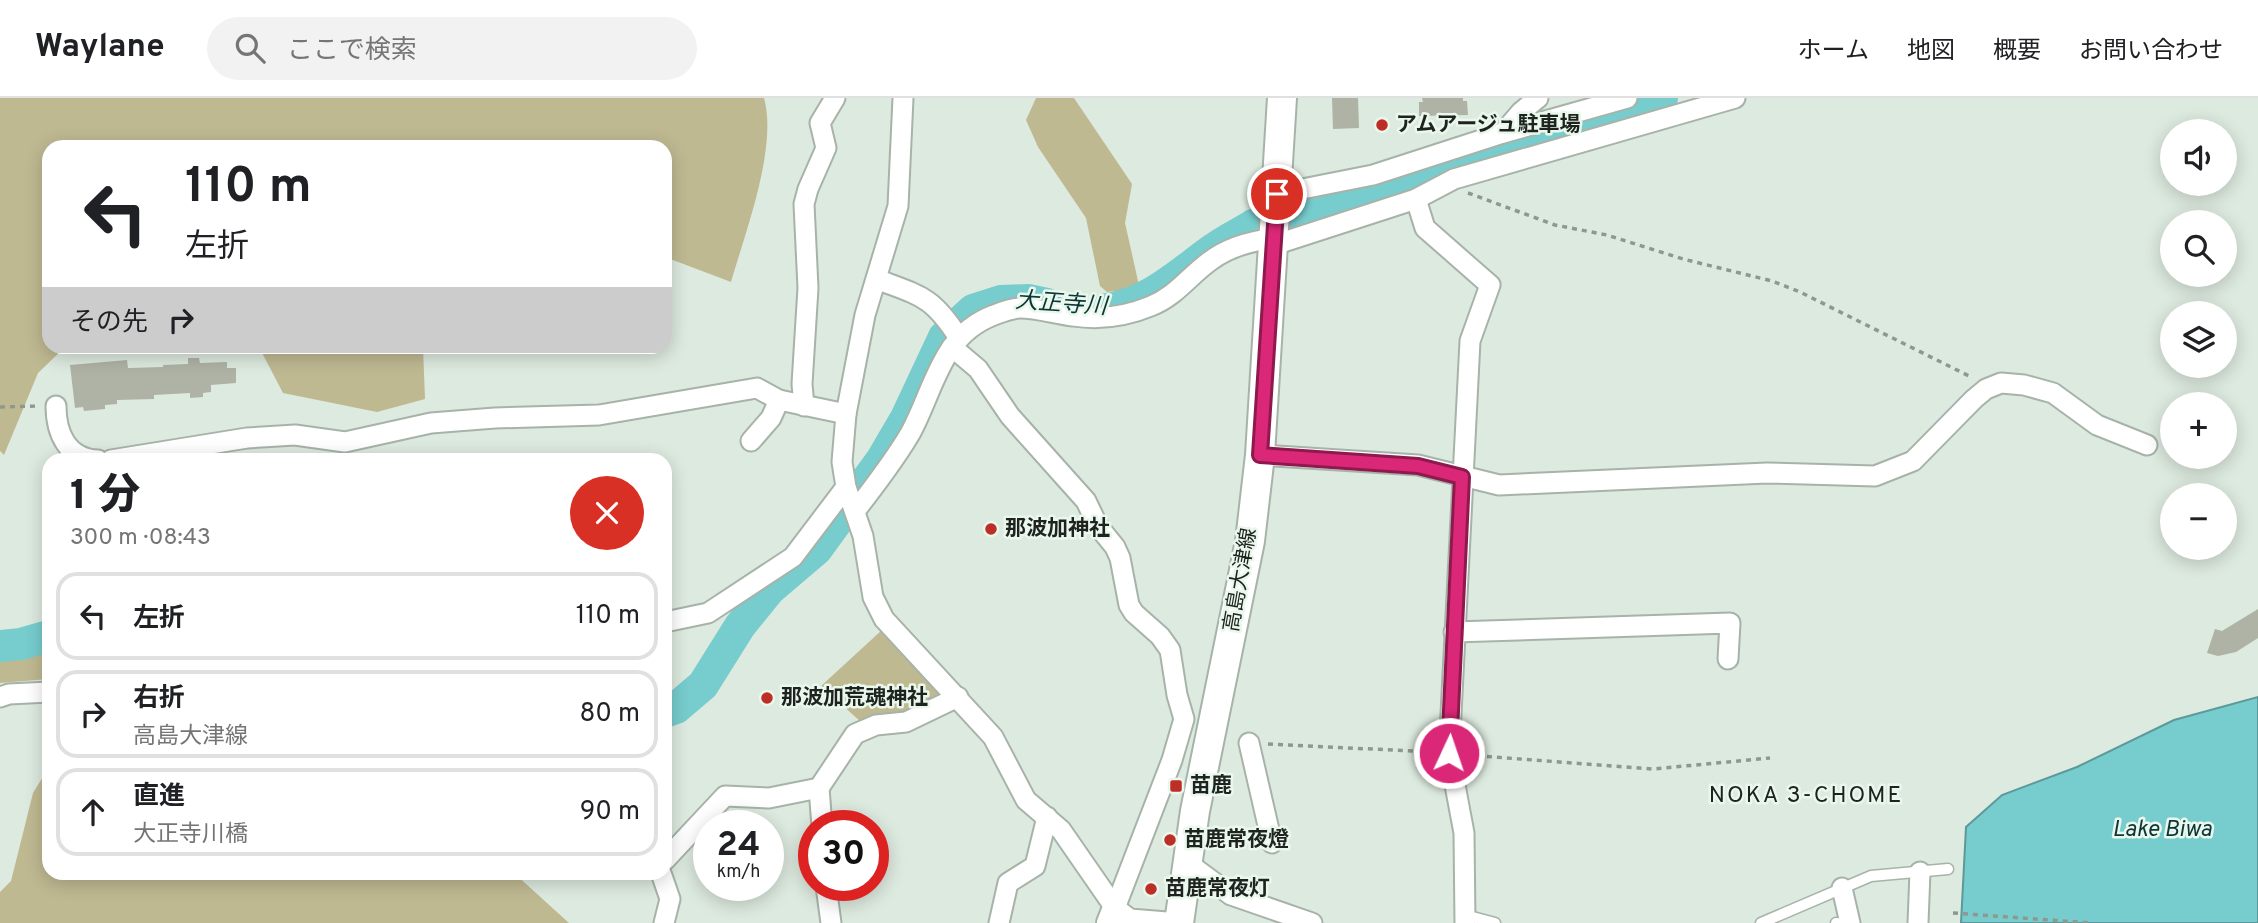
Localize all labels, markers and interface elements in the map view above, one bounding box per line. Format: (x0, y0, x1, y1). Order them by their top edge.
search box (207, 17, 697, 80)
text: Waylane (35, 27, 165, 69)
icon: search (231, 29, 269, 67)
text: ここで検索 (287, 35, 417, 68)
text: ホーム (1798, 37, 1869, 67)
text: 地図 (1907, 37, 1955, 67)
text: 概要 (1993, 37, 2041, 67)
text: お問い合わせ (2079, 37, 2223, 67)
place label: アムアージュ駐車場 (1396, 112, 1580, 139)
marker: アムアージュ駐車場 (1374, 117, 1390, 133)
map controls (2160, 119, 2237, 560)
button: sound (2160, 119, 2237, 196)
text: 110 m (185, 158, 312, 220)
pin (1247, 164, 1307, 224)
icon: left (70, 168, 161, 259)
icon: arrive (1258, 175, 1296, 213)
button: search (2160, 210, 2237, 287)
text: 左折 (185, 228, 249, 268)
water label: 大正寺川 (1014, 287, 1111, 323)
icon: right (162, 301, 200, 339)
button: layers (2160, 301, 2237, 378)
text: その先 (70, 307, 148, 340)
button: + (2160, 392, 2237, 469)
text: 1 分 (70, 471, 140, 524)
button: close (570, 476, 644, 550)
button: − (2160, 483, 2237, 560)
place label: 那波加神社 (1005, 516, 1110, 543)
marker: 那波加神社 (983, 521, 999, 537)
text: 300 m · 08:43 (70, 524, 211, 553)
street label: 高島大津線 (1219, 526, 1263, 634)
icon: left (74, 597, 112, 635)
text: 110 m (576, 600, 640, 633)
text: 左折 (133, 603, 185, 636)
text: 右折 (133, 683, 185, 716)
place label: 那波加荒魂神社 (781, 685, 928, 712)
marker: 那波加荒魂神社 (759, 690, 775, 706)
icon: right (74, 695, 112, 733)
text: 80 m (580, 698, 640, 731)
position arrow (1412, 716, 1486, 790)
text: 高島大津線 (133, 723, 248, 752)
place label: 苗鹿 (1190, 773, 1232, 800)
marker: 苗鹿 (1168, 778, 1184, 794)
text: 直進 (133, 781, 185, 814)
district label: NOKA 3-CHOME (1709, 782, 1903, 811)
icon: ahead (74, 793, 112, 831)
text: 90 m (580, 796, 640, 829)
speed limit sign: 30 (798, 810, 889, 901)
water label: Lake Biwa (2112, 816, 2212, 845)
text: 大正寺川橋 (133, 821, 248, 850)
text: 24 (717, 824, 760, 868)
place label: 苗鹿常夜燈 (1184, 827, 1289, 854)
marker: 苗鹿常夜燈 (1162, 832, 1178, 848)
text: km/h (717, 861, 760, 884)
place label: 苗鹿常夜灯 (1165, 876, 1270, 903)
marker: 苗鹿常夜灯 (1143, 881, 1159, 897)

